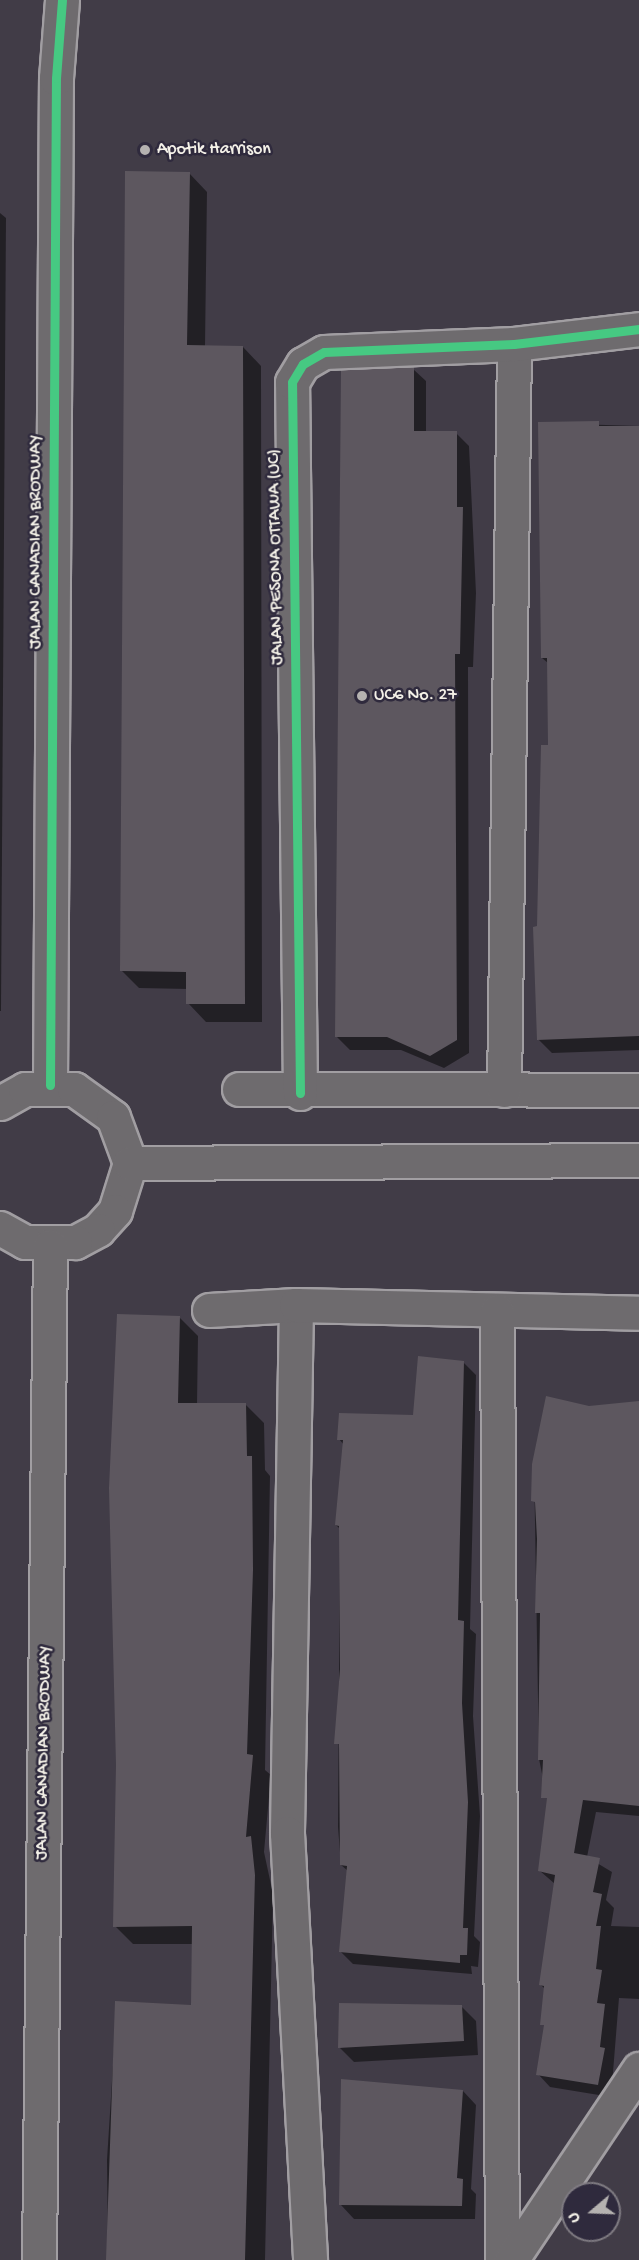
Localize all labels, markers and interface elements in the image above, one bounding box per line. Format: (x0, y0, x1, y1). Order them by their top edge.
place label: Apotik Harrison (157, 139, 271, 161)
marker: Apotik Harrison (138, 143, 152, 157)
street label: JALAN CANADIAN BRODWAY (26, 435, 48, 649)
street label: JALAN PESONA OTTAWA (UC) (264, 449, 290, 665)
place label: UC6 No. 27 (374, 685, 457, 707)
marker: UC6 No. 27 (355, 689, 369, 703)
street label: JALAN CANADIAN BRODWAY (32, 1646, 58, 1860)
north arrow (561, 2182, 621, 2242)
text: U (565, 2210, 586, 2225)

